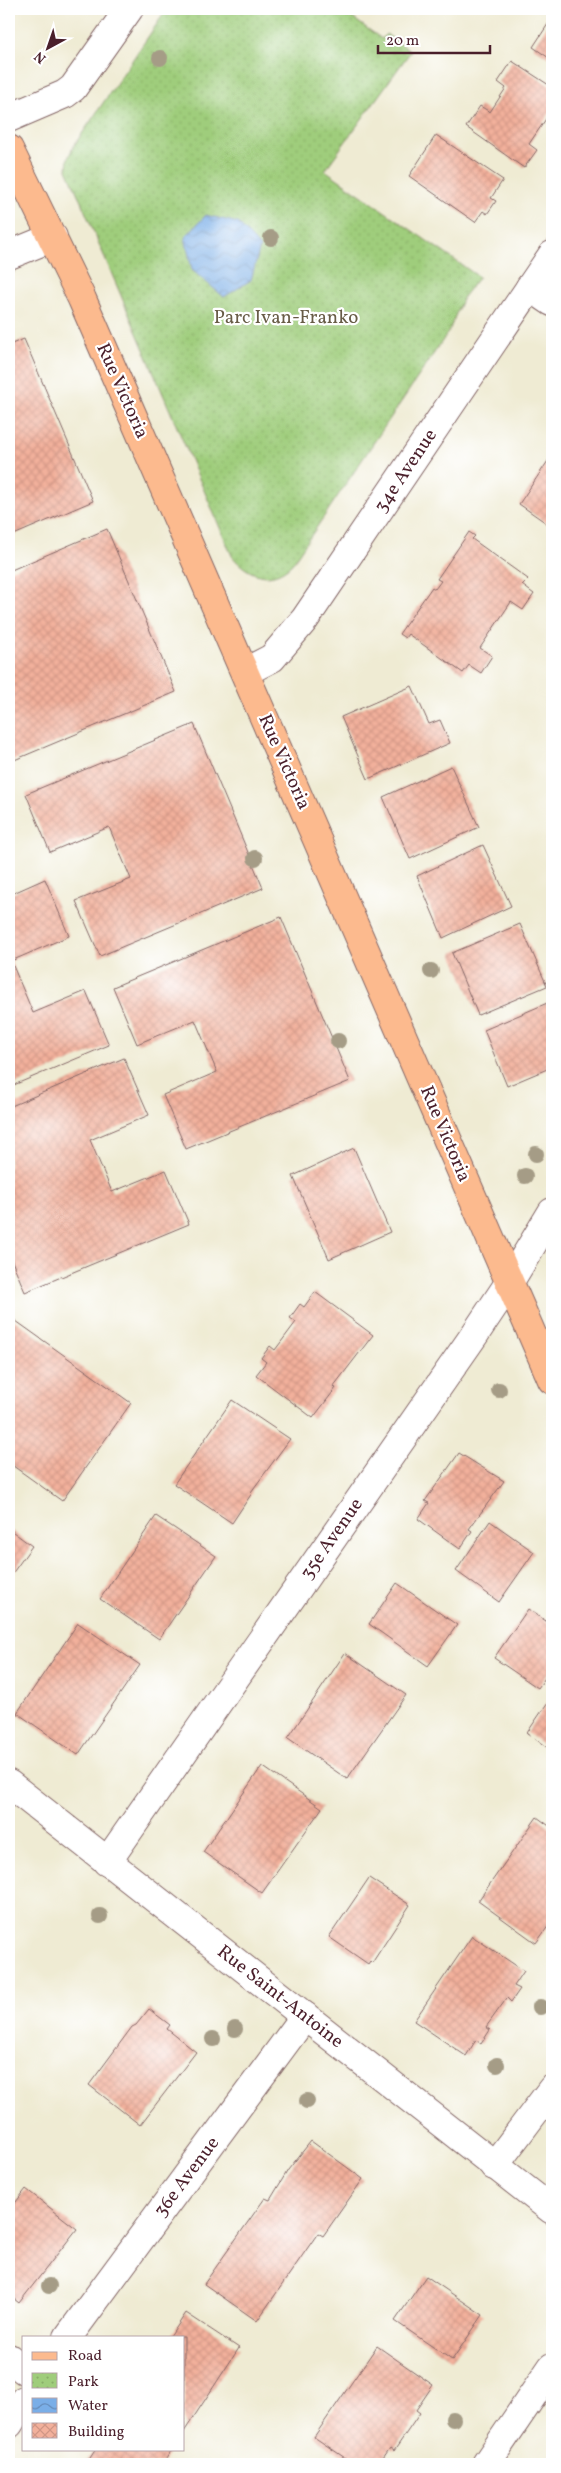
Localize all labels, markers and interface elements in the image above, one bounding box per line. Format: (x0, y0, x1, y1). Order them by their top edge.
north arrow (22, 22, 72, 72)
scale bar (378, 22, 491, 54)
text: 20 m (386, 31, 419, 52)
text: N (31, 46, 51, 67)
park label: Parc Ivan-Franko (214, 305, 358, 331)
street label: Rue Victoria (89, 339, 155, 443)
street label: 34e Avenue (368, 424, 444, 518)
street label: Rue Victoria (251, 710, 317, 814)
street label: Rue Victoria (413, 1082, 477, 1186)
street label: 35e Avenue (294, 1493, 370, 1585)
street label: Rue Saint-Antoine (211, 1939, 349, 2055)
street label: 36e Avenue (148, 2132, 226, 2222)
legend (22, 2336, 185, 2450)
text: Road (68, 2346, 102, 2367)
text: Park (68, 2372, 99, 2393)
text: Water (68, 2396, 108, 2417)
text: Building (68, 2422, 125, 2443)

